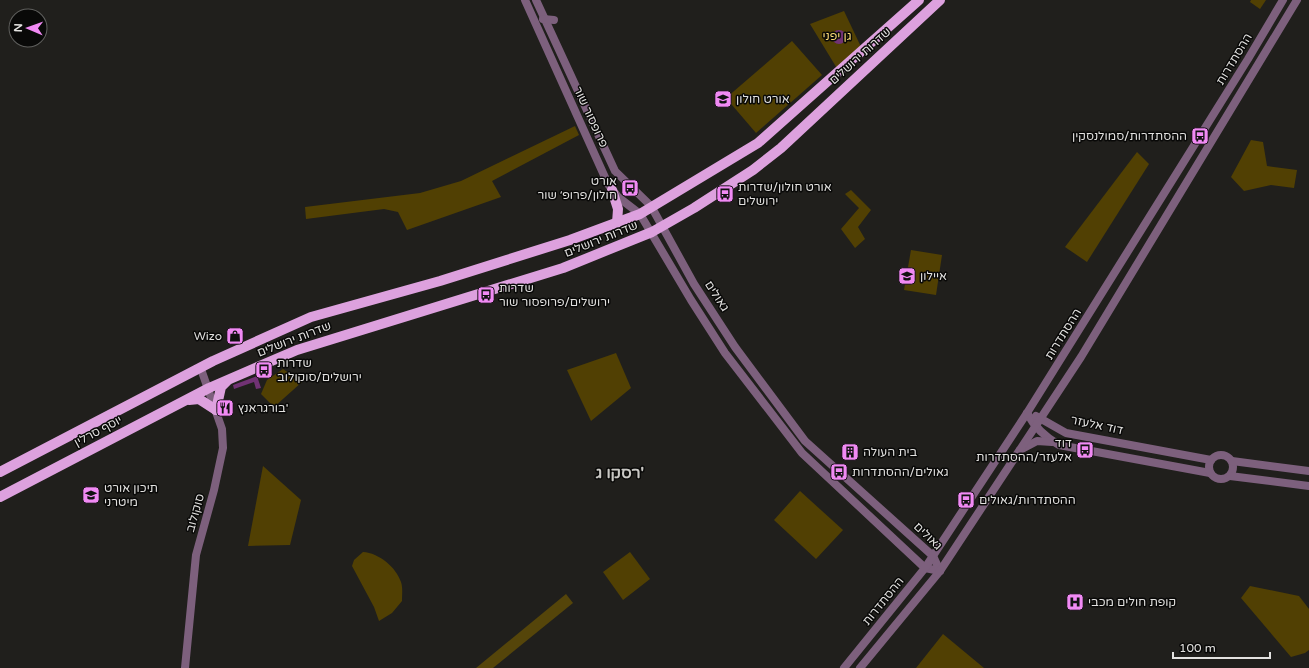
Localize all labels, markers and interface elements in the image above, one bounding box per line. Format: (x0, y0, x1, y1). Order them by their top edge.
north arrow (8, 8, 48, 48)
text: N (12, 23, 25, 32)
street label: שדרות ירושלים (826, 25, 894, 87)
park label: גן יפני (822, 29, 852, 43)
street label: ההסתדרות (1213, 31, 1255, 87)
street label: פרופסור שור (571, 84, 611, 150)
school or university icon: אורט חולון (713, 89, 733, 109)
place label: אורט חולון (736, 92, 790, 106)
bus stop icon: ההסתדרות/סמולנסקין (1190, 126, 1210, 146)
place label: ההסתדרות/סמולנסקין (1072, 129, 1187, 143)
place label: אורט חולון/פרופ׳ שור (538, 174, 617, 202)
bus stop icon: אורט חולון/פרופ׳ שור (620, 178, 640, 198)
place label: אורט חולון/שדרות ירושלים (738, 180, 832, 208)
bus stop icon: אורט חולון/שדרות ירושלים (715, 184, 735, 204)
street label: שדרות ירושלים (562, 218, 640, 260)
school or university icon: איילון (897, 266, 917, 286)
place label: איילון (920, 269, 947, 283)
street label: גאולים (702, 278, 732, 314)
place label: שדרות ירושלים/פרופסור שור (499, 281, 610, 309)
bus stop icon: שדרות ירושלים/פרופסור שור (476, 285, 496, 305)
street label: ההסתדרות (1042, 306, 1084, 362)
street label: שדרות ירושלים (255, 318, 333, 360)
shop icon: Wizo (225, 326, 245, 346)
place label: Wizo (194, 329, 222, 343)
place label: שדרות ירושלים/סוקולוב (277, 356, 362, 384)
bus stop icon: שדרות ירושלים/סוקולוב (254, 360, 274, 380)
restaurant icon: בורגראנץ' (215, 398, 235, 418)
place label: בורגראנץ' (238, 401, 288, 415)
street label: יוסף סרלין (72, 413, 124, 449)
street label: דוד אלעזר (1069, 413, 1125, 437)
place label: דוד אלעזר/ההסתדרות (976, 436, 1072, 464)
bus stop icon: דוד אלעזר/ההסתדרות (1075, 440, 1095, 460)
building icon: בית העולה (840, 442, 860, 462)
place label: בית העולה (863, 445, 918, 459)
bus stop icon: גאולים/ההסתדרות (829, 462, 849, 482)
district label: רסקו ג' (595, 463, 644, 483)
place label: גאולים/ההסתדרות (852, 465, 949, 479)
place label: תיכון אורט מיטרני (104, 481, 158, 509)
school or university icon: תיכון אורט מיטרני (81, 485, 101, 505)
bus stop icon: ההסתדרות/גאולים (956, 490, 976, 510)
street label: סוקולוב (183, 492, 207, 534)
place label: ההסתדרות/גאולים (979, 493, 1076, 507)
street label: גאולים (911, 519, 945, 553)
street label: ההסתדרות (859, 574, 907, 628)
hospital icon: קופת חולים מכבי (1065, 592, 1085, 612)
place label: קופת חולים מכבי (1088, 595, 1176, 609)
scale bar (1173, 634, 1270, 660)
text: 100 m (1179, 641, 1216, 655)

